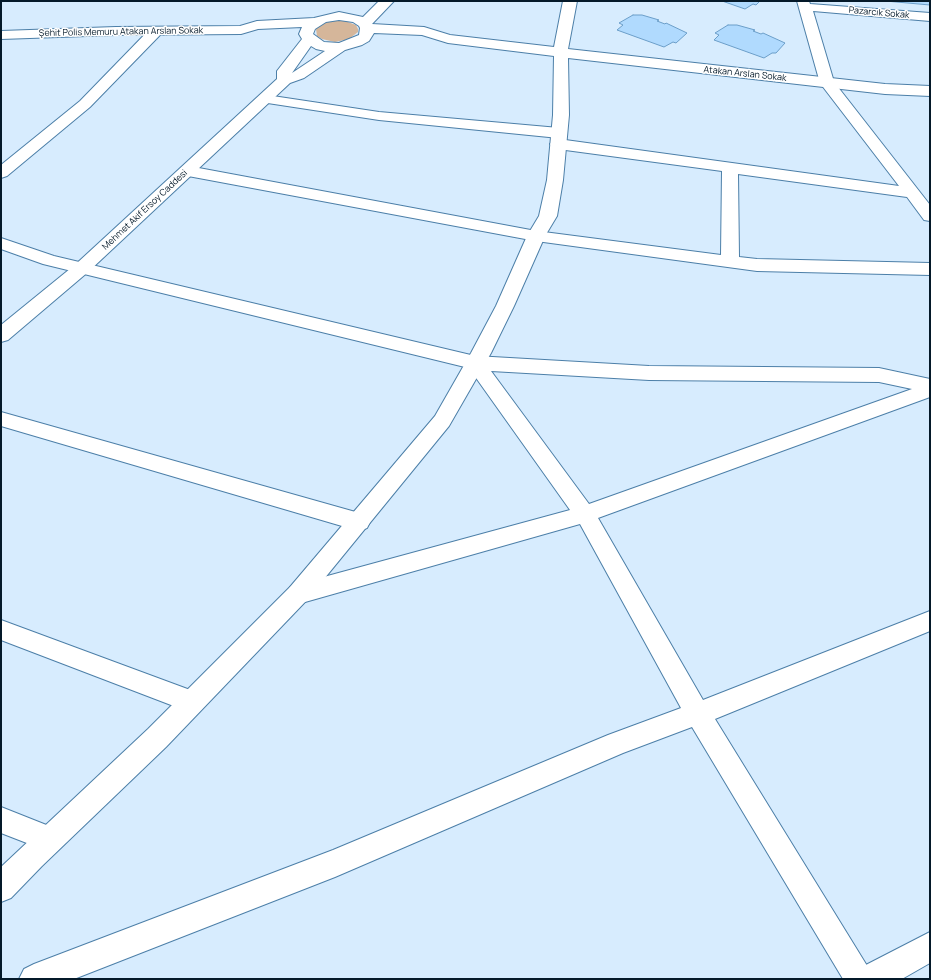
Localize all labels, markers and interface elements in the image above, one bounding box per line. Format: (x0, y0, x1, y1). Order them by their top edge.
street label: Pazarcık Sokak (848, 5, 910, 21)
street label: Şehit Polis Memuru Atakan Arslan Sokak (39, 25, 203, 39)
street label: Atakan Arslan Sokak (703, 64, 787, 84)
street label: Mehmet Akif Ersoy Caddesi (100, 168, 190, 252)

